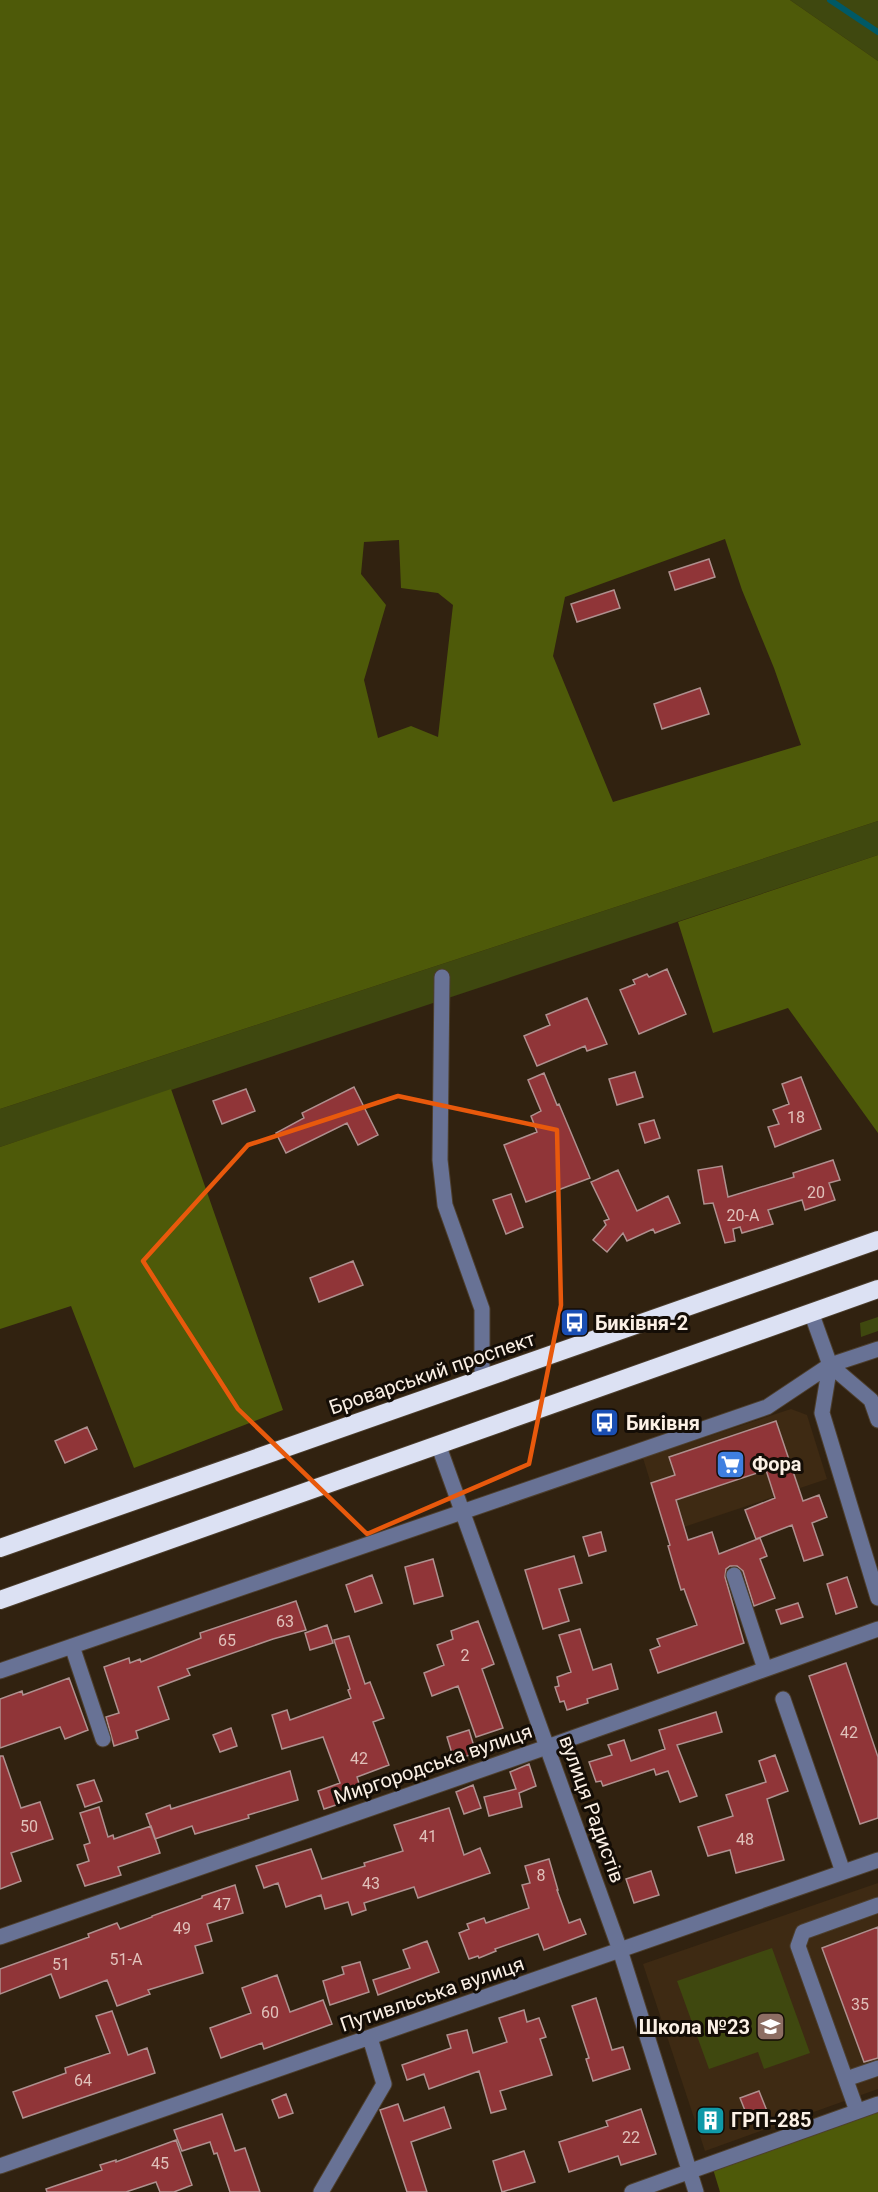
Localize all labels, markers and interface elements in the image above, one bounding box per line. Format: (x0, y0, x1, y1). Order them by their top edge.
house number: 18 (787, 1108, 805, 1127)
house number: 20 (807, 1183, 825, 1202)
house number: 20-А (727, 1206, 760, 1225)
bus stop icon: Бикiвня-2 (558, 1307, 590, 1339)
place label: Бикiвня-2 (595, 1311, 688, 1335)
street label: Броварський проспект (326, 1326, 538, 1420)
bus stop icon: Бикiвня (589, 1407, 621, 1439)
place label: Бикiвня (626, 1411, 700, 1435)
supermarket icon: Фора (715, 1448, 747, 1480)
place label: Фора (752, 1452, 802, 1476)
house number: 63 (276, 1612, 294, 1631)
house number: 65 (218, 1631, 236, 1650)
house number: 2 (461, 1646, 470, 1665)
street label: Миргородська вулиця (331, 1719, 535, 1809)
house number: 42 (840, 1723, 858, 1742)
street label: вулиця Радистів (554, 1732, 630, 1886)
house number: 42 (350, 1749, 368, 1768)
house number: 50 (20, 1817, 38, 1836)
house number: 41 (419, 1827, 437, 1846)
house number: 48 (736, 1830, 754, 1849)
house number: 8 (537, 1866, 546, 1885)
house number: 43 (362, 1874, 380, 1893)
house number: 47 (213, 1895, 231, 1914)
house number: 49 (173, 1919, 191, 1938)
house number: 51-А (110, 1950, 143, 1969)
street label: Путивльська вулиця (337, 1951, 527, 2037)
house number: 51 (52, 1955, 70, 1974)
house number: 35 (851, 1995, 869, 2014)
house number: 60 (261, 2003, 279, 2022)
school or university icon: Школа №23 (755, 2011, 787, 2043)
place label: Школа №23 (639, 2015, 750, 2039)
house number: 64 (74, 2071, 92, 2090)
building icon: ГРП-285 (694, 2104, 726, 2136)
place label: ГРП-285 (731, 2108, 811, 2132)
house number: 22 (622, 2128, 640, 2147)
house number: 45 (151, 2154, 169, 2173)

